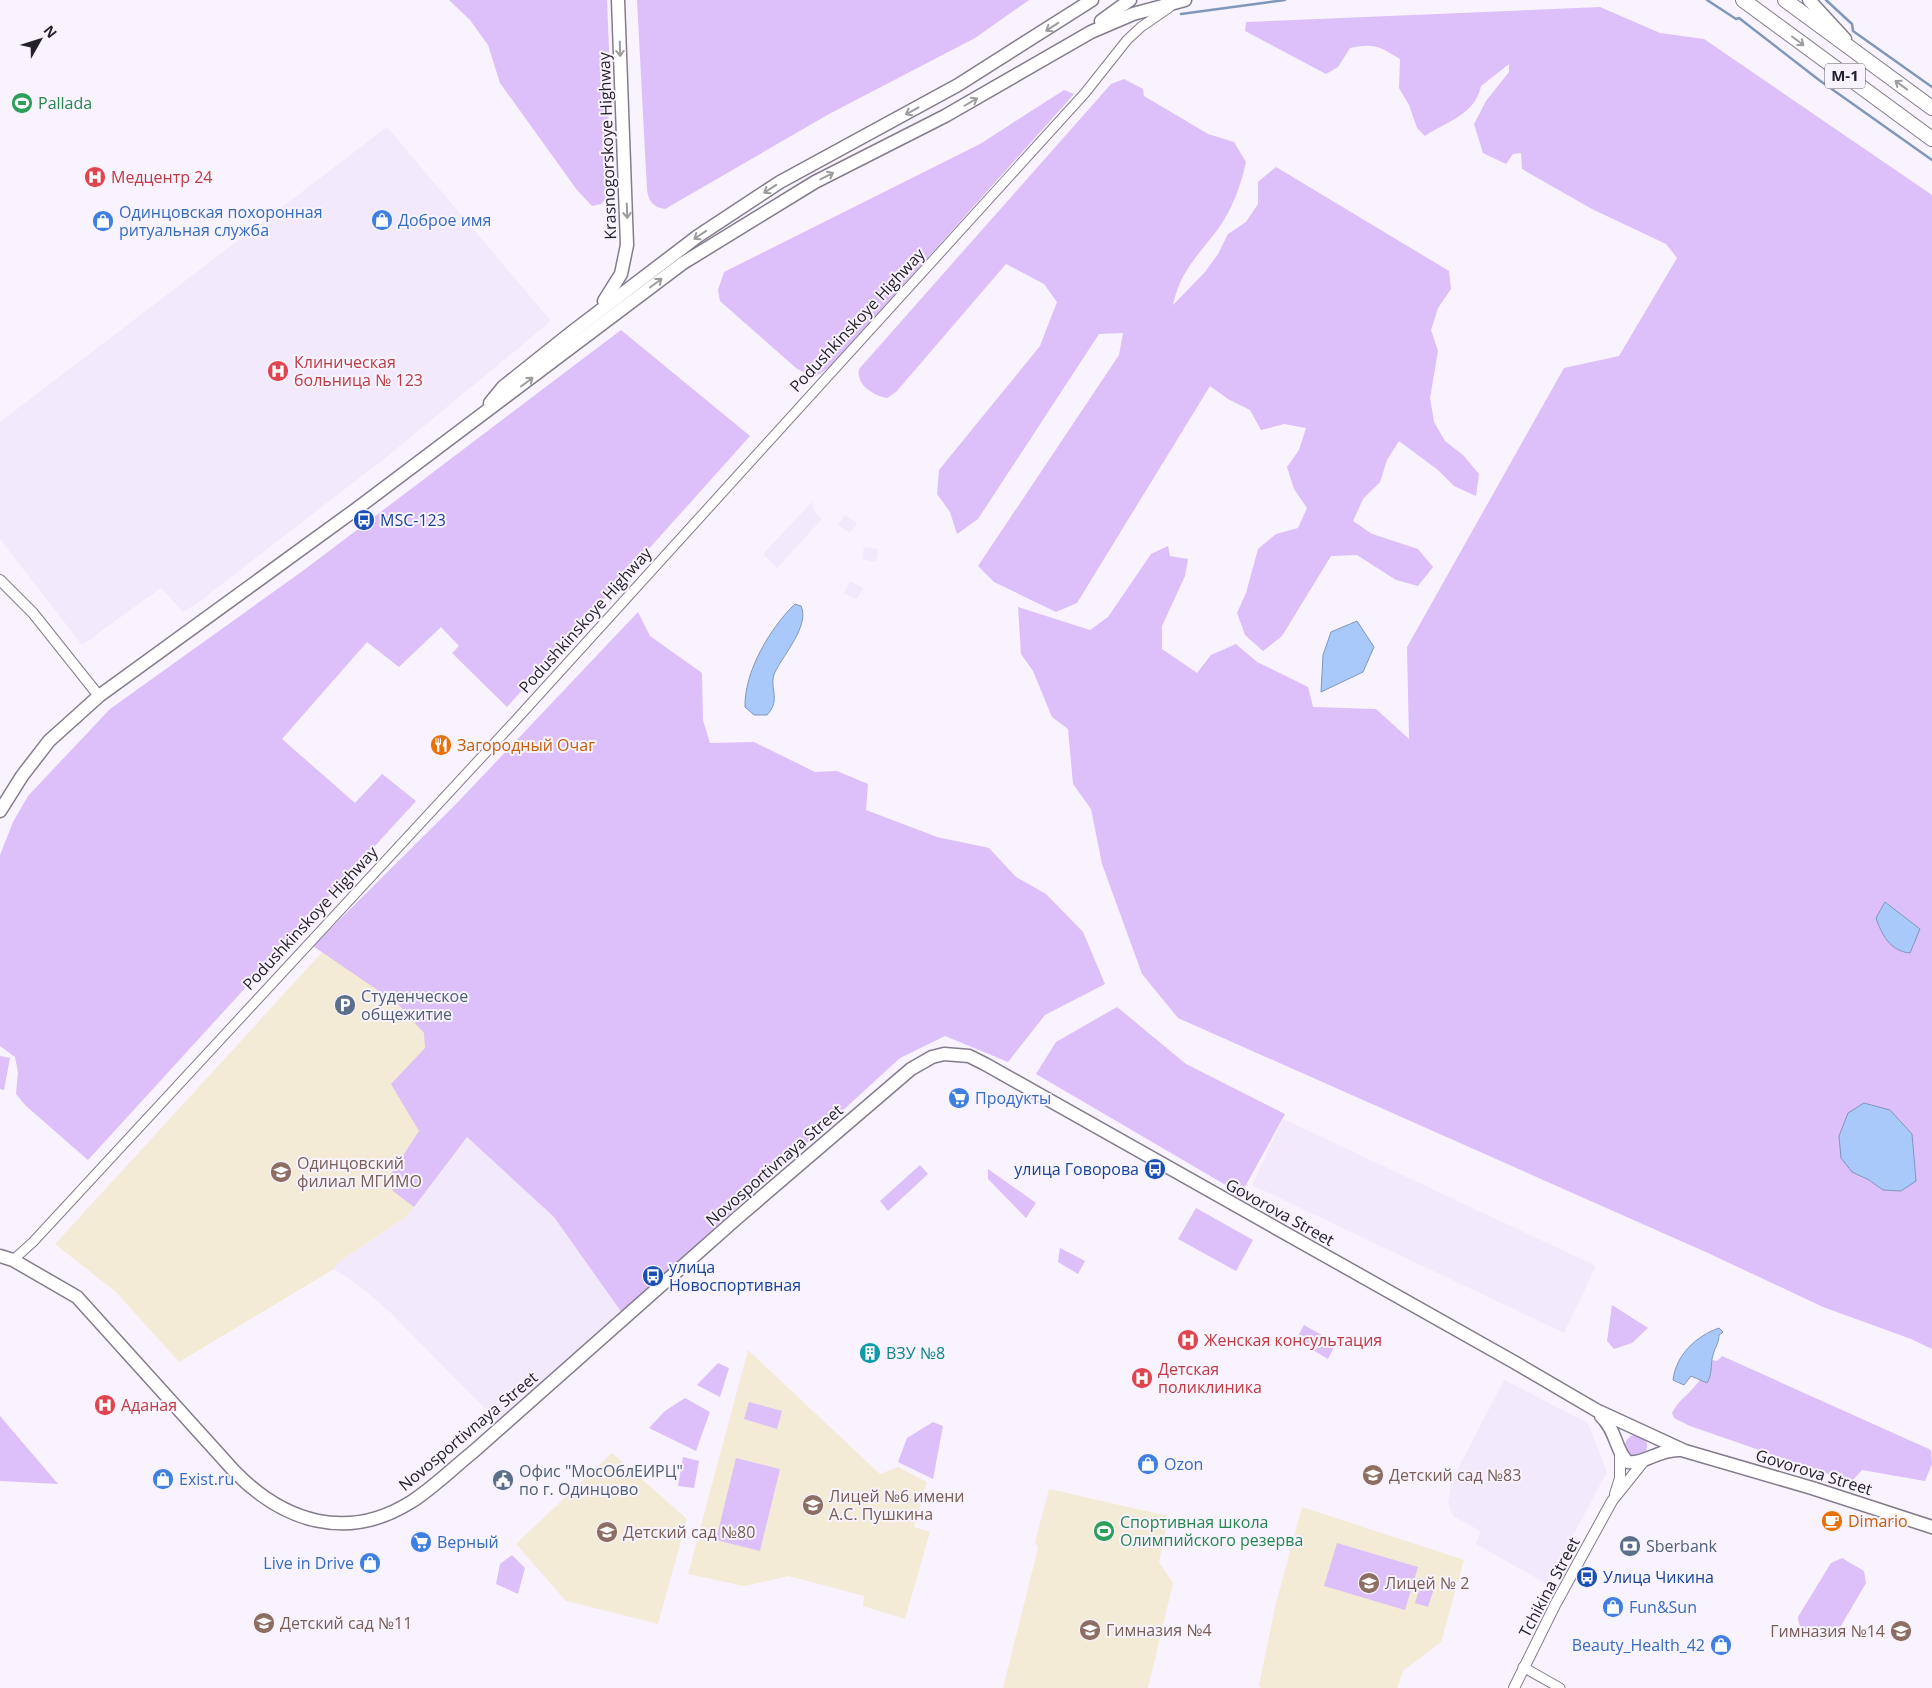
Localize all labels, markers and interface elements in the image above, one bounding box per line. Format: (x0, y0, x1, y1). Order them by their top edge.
north arrow (15, 15, 65, 65)
text: N (40, 21, 61, 42)
one-way arrow (1045, 22, 1059, 32)
one-way arrow (1791, 36, 1805, 46)
one-way arrow (615, 40, 624, 56)
street label: Krasnogorskoye Highway (593, 51, 621, 240)
road number: М-1 (1825, 64, 1865, 88)
one-way arrow (1894, 80, 1908, 90)
sports icon: Pallada (10, 91, 34, 115)
place label: Pallada (38, 92, 92, 114)
one-way arrow (963, 96, 977, 106)
one-way arrow (906, 106, 920, 116)
hospital icon: Медцентр 24 (83, 165, 107, 189)
place label: Медцентр 24 (111, 166, 212, 188)
one-way arrow (819, 171, 834, 181)
one-way arrow (764, 184, 778, 194)
place label: Одинцовская похоронная ритуальная служба (119, 201, 323, 241)
one-way arrow (622, 203, 631, 219)
shop icon: Доброе имя (370, 208, 394, 232)
shop icon: Одинцовская похоронная ритуальная служба (91, 209, 115, 233)
place label: Доброе имя (398, 209, 491, 231)
one-way arrow (693, 230, 707, 240)
street label: Podushkinskoye Highway (785, 243, 930, 397)
one-way arrow (649, 278, 663, 288)
place label: Клиническая больница № 123 (294, 351, 423, 391)
hospital icon: Клиническая больница № 123 (266, 359, 290, 383)
one-way arrow (520, 377, 534, 387)
bus stop icon: MSC-123 (352, 508, 376, 532)
place label: MSC-123 (380, 509, 446, 531)
street label: Podushkinskoye Highway (514, 542, 657, 698)
restaurant icon: Загородный Очаг (429, 733, 453, 757)
place label: Загородный Очаг (457, 734, 595, 756)
street label: Podushkinskoye Highway (238, 841, 383, 995)
place label: Студенческое общежитие (361, 985, 468, 1025)
parking icon: Студенческое общежитие (333, 993, 357, 1017)
supermarket icon: Продукты (947, 1086, 971, 1110)
place label: Продукты (975, 1087, 1051, 1109)
street label: Novosportivnaya Street (701, 1099, 847, 1231)
place label: Одинцовский филиал МГИМО (297, 1152, 422, 1192)
bus stop icon: улица Говорова (1143, 1157, 1167, 1181)
place label: улица Говорова (1014, 1158, 1139, 1180)
school or university icon: Одинцовский филиал МГИМО (269, 1160, 293, 1184)
street label: Govorova Street (1222, 1173, 1338, 1251)
place label: улица Новоспортивная (669, 1256, 801, 1296)
bus stop icon: улица Новоспортивная (641, 1264, 665, 1288)
hospital icon: Женская консультация (1176, 1328, 1200, 1352)
place label: Женская консультация (1204, 1329, 1382, 1351)
building icon: ВЗУ №8 (858, 1341, 882, 1365)
place label: ВЗУ №8 (886, 1342, 945, 1364)
place label: Детская поликлиника (1158, 1358, 1262, 1398)
street label: Novosportivnaya Street (394, 1366, 542, 1496)
hospital icon: Детская поликлиника (1130, 1366, 1154, 1390)
hospital icon: Аданая (93, 1393, 117, 1417)
place label: Аданая (121, 1394, 177, 1416)
street label: Govorova Street (1753, 1444, 1875, 1500)
shop icon: Ozon (1136, 1452, 1160, 1476)
place label: Ozon (1164, 1453, 1203, 1475)
place label: Офис "МосОблЕИРЦ" по г. Одинцово (519, 1460, 683, 1500)
school or university icon: Детский сад №83 (1361, 1463, 1385, 1487)
place label: Детский сад №83 (1389, 1464, 1521, 1486)
shop icon: Exist.ru (151, 1467, 175, 1491)
place label: Exist.ru (179, 1468, 234, 1490)
public building icon: Офис "МосОблЕИРЦ" по г. Одинцово (491, 1468, 515, 1492)
place label: Лицей №6 имени А.С. Пушкина (829, 1485, 965, 1525)
school or university icon: Лицей №6 имени А.С. Пушкина (801, 1493, 825, 1517)
cafe icon: Dimario (1820, 1509, 1844, 1533)
place label: Dimario (1848, 1510, 1908, 1532)
place label: Спортивная школа Олимпийского резерва (1120, 1511, 1303, 1551)
sports icon: Спортивная школа Олимпийского резерва (1092, 1519, 1116, 1543)
school or university icon: Детский сад №80 (595, 1520, 619, 1544)
place label: Детский сад №80 (623, 1521, 755, 1543)
supermarket icon: Верный (409, 1530, 433, 1554)
place label: Верный (437, 1531, 499, 1553)
street label: Tchikina Street (1513, 1533, 1585, 1641)
bank icon: Sberbank (1618, 1534, 1642, 1558)
place label: Sberbank (1646, 1535, 1718, 1557)
shop icon: Live in Drive (358, 1551, 382, 1575)
place label: Live in Drive (263, 1552, 354, 1574)
bus stop icon: Улица Чикина (1575, 1565, 1599, 1589)
place label: Улица Чикина (1603, 1566, 1714, 1588)
school or university icon: Лицей № 2 (1357, 1571, 1381, 1595)
place label: Лицей № 2 (1385, 1572, 1469, 1594)
shop icon: Fun&Sun (1601, 1595, 1625, 1619)
place label: Fun&Sun (1629, 1596, 1697, 1618)
school or university icon: Детский сад №11 (252, 1611, 276, 1635)
place label: Детский сад №11 (280, 1612, 412, 1634)
school or university icon: Гимназия №4 (1078, 1618, 1102, 1642)
place label: Гимназия №4 (1106, 1619, 1212, 1641)
school or university icon: Гимназия №14 (1889, 1619, 1913, 1643)
place label: Гимназия №14 (1770, 1620, 1885, 1642)
shop icon: Beauty_Health_42 (1709, 1633, 1733, 1657)
place label: Beauty_Health_42 (1572, 1634, 1705, 1656)

